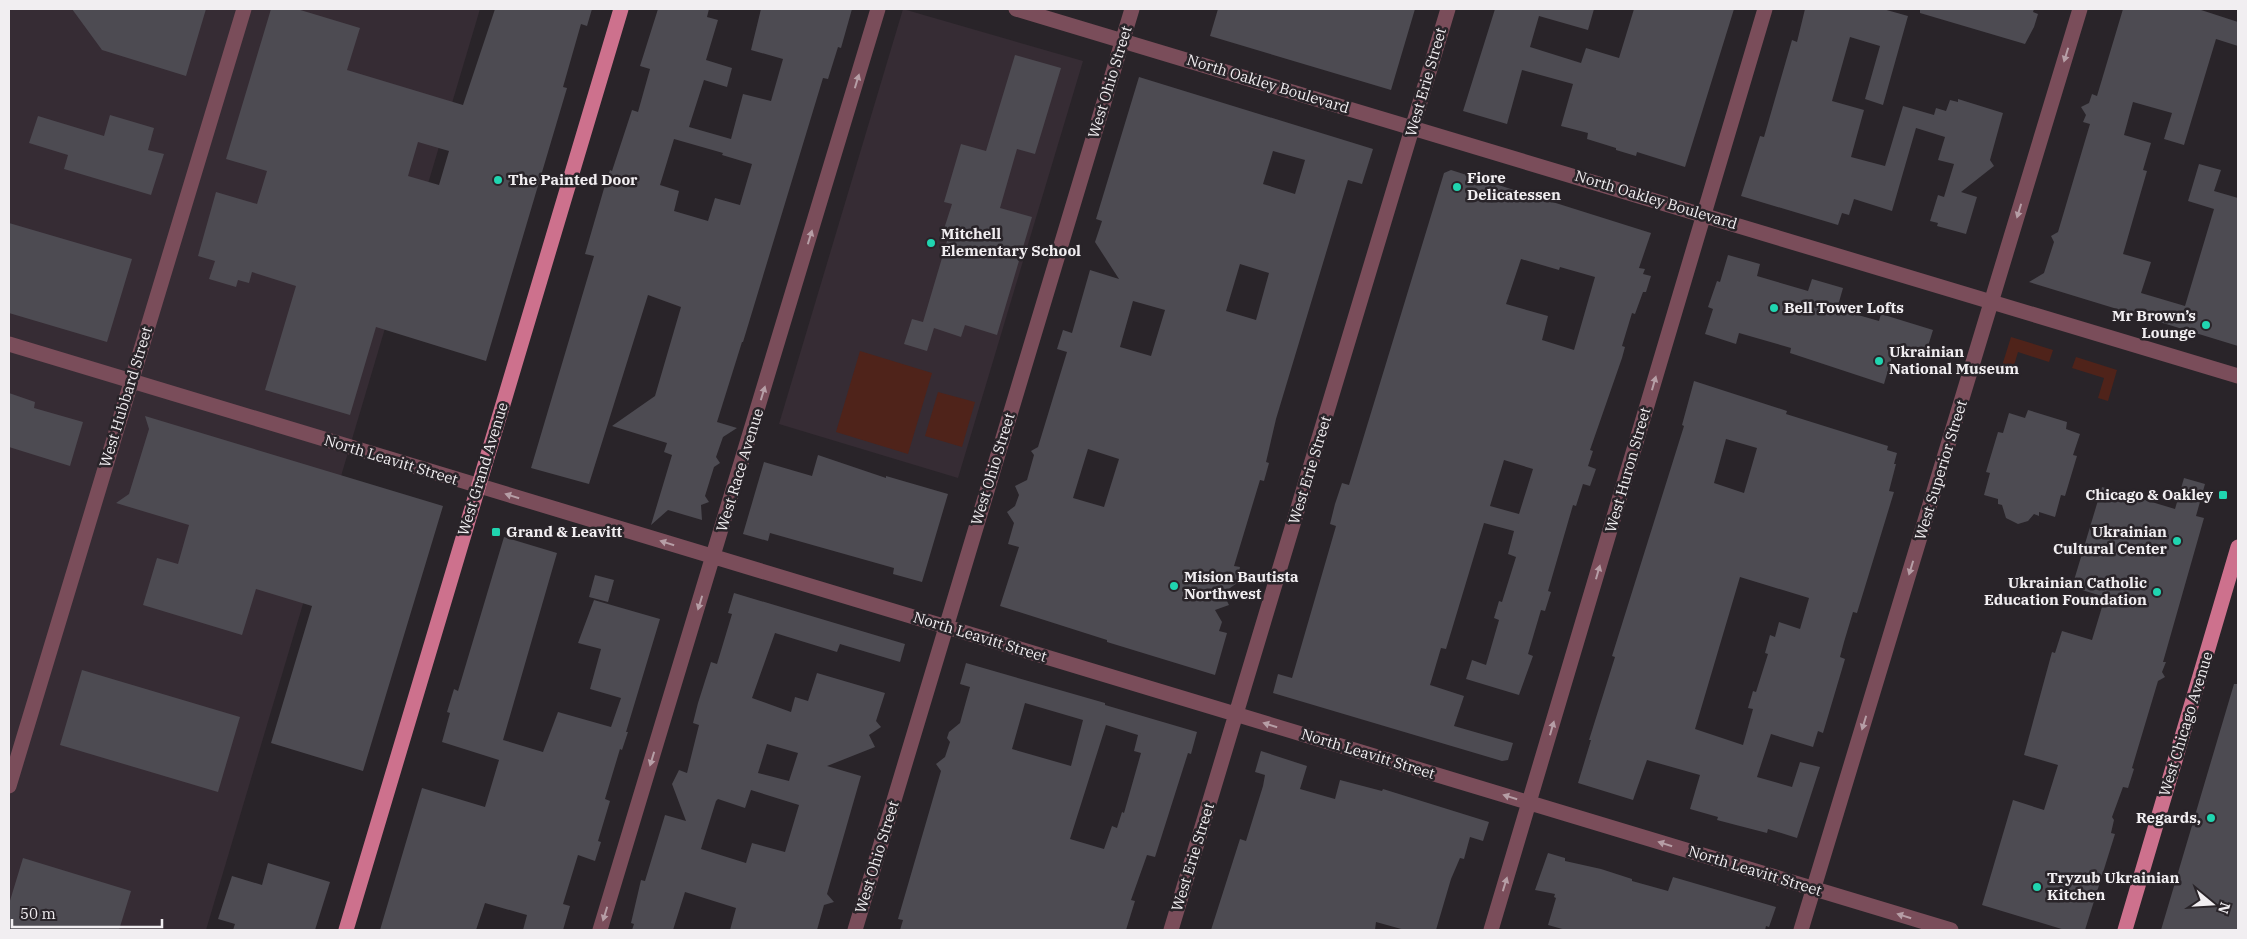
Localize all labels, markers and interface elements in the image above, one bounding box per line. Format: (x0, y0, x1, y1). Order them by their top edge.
street label: West Ohio Street (1083, 23, 1136, 140)
street label: West Erie Street (1401, 25, 1450, 139)
one-way arrow (2061, 48, 2069, 63)
street label: North Oakley Boulevard (1185, 50, 1352, 117)
one-way arrow (853, 74, 861, 89)
street label: North Oakley Boulevard (1573, 166, 1740, 233)
place label: Fiore Delicatessen (1467, 168, 1561, 204)
place label: The Painted Door (508, 170, 638, 189)
marker: The Painted Door (492, 174, 504, 186)
marker: Fiore Delicatessen (1451, 181, 1463, 193)
one-way arrow (2015, 204, 2023, 219)
place label: Mitchell Elementary School (941, 224, 1081, 260)
one-way arrow (806, 229, 814, 244)
marker: Mitchell Elementary School (925, 237, 937, 249)
place label: Bell Tower Lofts (1784, 298, 1904, 317)
marker: Bell Tower Lofts (1768, 302, 1780, 314)
place label: Mr Brown’s Lounge (2112, 306, 2196, 342)
marker: Mr Brown’s Lounge (2200, 319, 2212, 331)
street label: West Hubbard Street (95, 324, 156, 470)
place label: Ukrainian National Museum (1889, 342, 2020, 378)
marker: Ukrainian National Museum (1873, 355, 1885, 367)
one-way arrow (1650, 375, 1658, 390)
one-way arrow (760, 385, 768, 400)
street label: West Superior Street (1910, 398, 1971, 542)
street label: West Grand Avenue (453, 400, 512, 538)
street label: West Huron Street (1601, 405, 1654, 535)
street label: West Race Avenue (712, 406, 767, 534)
street label: West Ohio Street (966, 410, 1019, 527)
street label: West Erie Street (1284, 413, 1335, 526)
street label: North Leavitt Street (322, 430, 460, 489)
place label: Chicago & Oakley (2085, 485, 2213, 504)
marker: Chicago & Oakley (2217, 489, 2229, 501)
one-way arrow (504, 491, 519, 499)
place label: Grand & Leavitt (506, 522, 622, 541)
place label: Ukrainian Cultural Center (2053, 522, 2168, 558)
marker: Grand & Leavitt (490, 526, 502, 538)
marker: Ukrainian Cultural Center (2171, 535, 2183, 547)
one-way arrow (660, 538, 675, 546)
one-way arrow (1907, 560, 1915, 575)
one-way arrow (1594, 565, 1602, 580)
place label: Mision Bautista Northwest (1184, 567, 1299, 603)
place label: Ukrainian Catholic Education Foundation (1984, 573, 2147, 609)
marker: Mision Bautista Northwest (1168, 580, 1180, 592)
marker: Ukrainian Catholic Education Foundation (2151, 586, 2163, 598)
one-way arrow (696, 596, 703, 611)
street label: North Leavitt Street (911, 607, 1049, 666)
street label: West Chicago Avenue (2154, 649, 2217, 798)
one-way arrow (1860, 716, 1868, 731)
one-way arrow (1263, 720, 1278, 728)
one-way arrow (1548, 720, 1556, 735)
street label: North Leavitt Street (1299, 724, 1437, 783)
one-way arrow (648, 751, 656, 766)
one-way arrow (1502, 793, 1517, 800)
street label: West Ohio Street (850, 798, 903, 915)
street label: West Erie Street (1167, 800, 1218, 913)
place label: Regards, (2136, 808, 2201, 827)
marker: Regards, (2205, 812, 2217, 824)
one-way arrow (1657, 840, 1672, 848)
street label: North Leavitt Street (1686, 841, 1824, 900)
place label: Tryzub Ukrainian Kitchen (2047, 868, 2180, 904)
one-way arrow (1501, 876, 1509, 891)
north arrow (2187, 879, 2237, 929)
marker: Tryzub Ukrainian Kitchen (2031, 881, 2043, 893)
scale bar (12, 896, 162, 928)
text: N (2214, 900, 2235, 916)
text: 50 m (20, 904, 56, 923)
one-way arrow (600, 907, 608, 922)
one-way arrow (1897, 912, 1912, 920)

